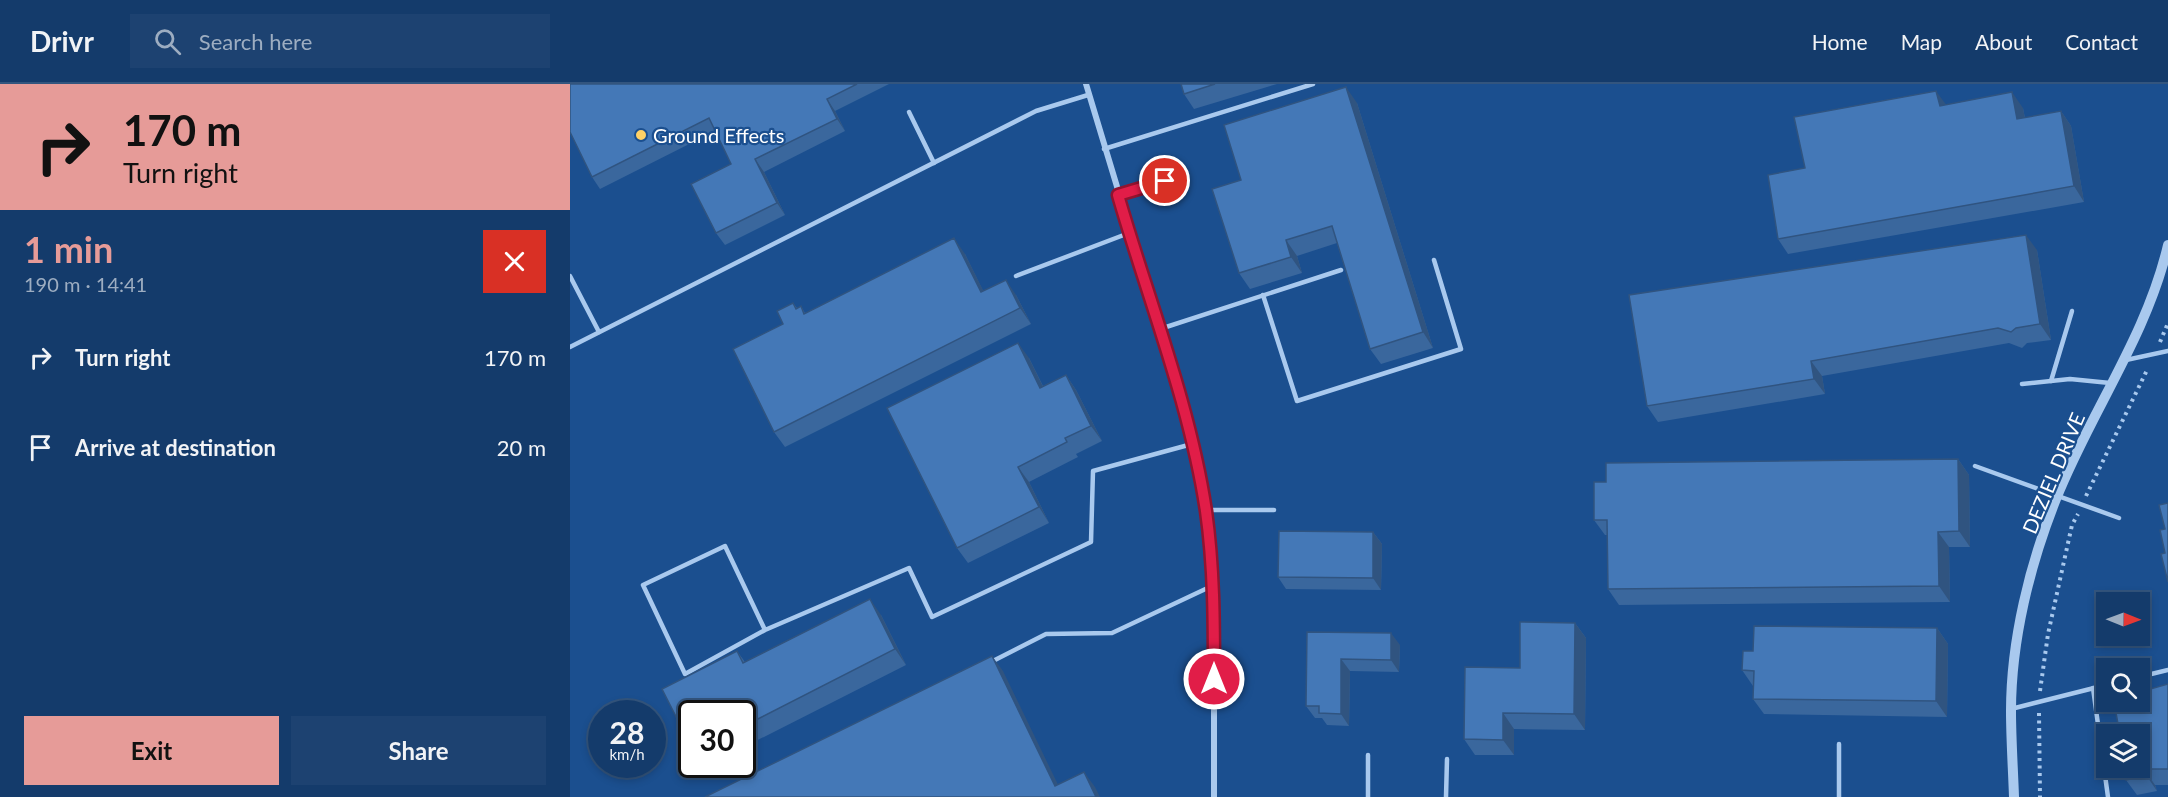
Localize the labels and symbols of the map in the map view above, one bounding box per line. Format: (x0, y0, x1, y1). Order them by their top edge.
place label: Ground Effects (653, 123, 784, 147)
marker: Ground Effects (634, 128, 648, 142)
pin (1139, 155, 1190, 206)
street label: DEZIEL DRIVE (2017, 409, 2089, 537)
north arrow (2096, 592, 2150, 646)
position arrow (1182, 647, 1246, 711)
speed limit sign: 30 (678, 700, 756, 778)

